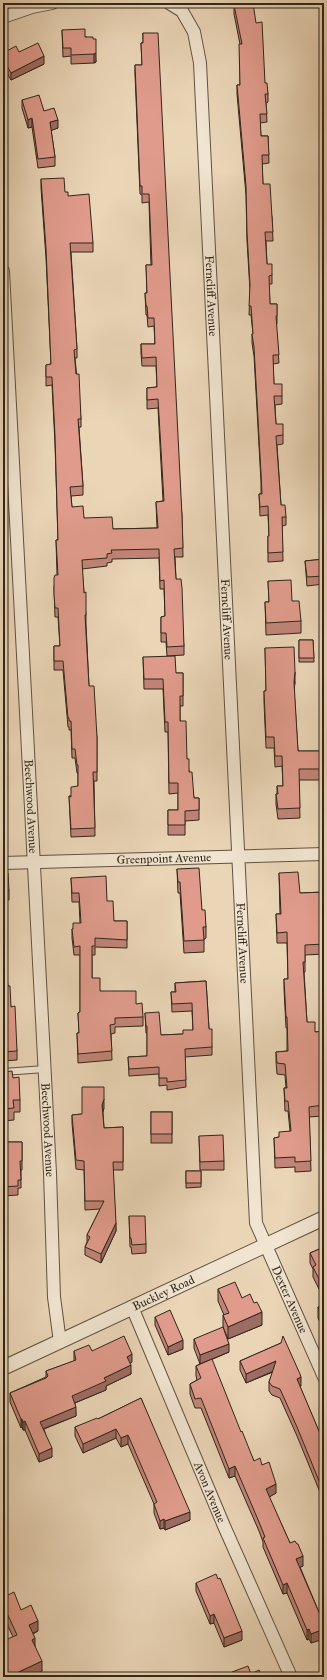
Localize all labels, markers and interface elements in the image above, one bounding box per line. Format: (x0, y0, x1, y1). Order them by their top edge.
street label: Ferncliff Avenue (202, 255, 220, 337)
street label: Ferncliff Avenue (218, 579, 236, 660)
street label: Beechwood Avenue (21, 759, 40, 854)
street label: Greenpoint Avenue (116, 850, 211, 867)
street label: Ferncliff Avenue (234, 902, 251, 984)
street label: Beechwood Avenue (38, 1082, 57, 1177)
street label: Dexter Avenue (269, 1264, 311, 1335)
street label: Buckley Road (130, 1273, 197, 1314)
street label: Avon Avenue (190, 1459, 229, 1525)

